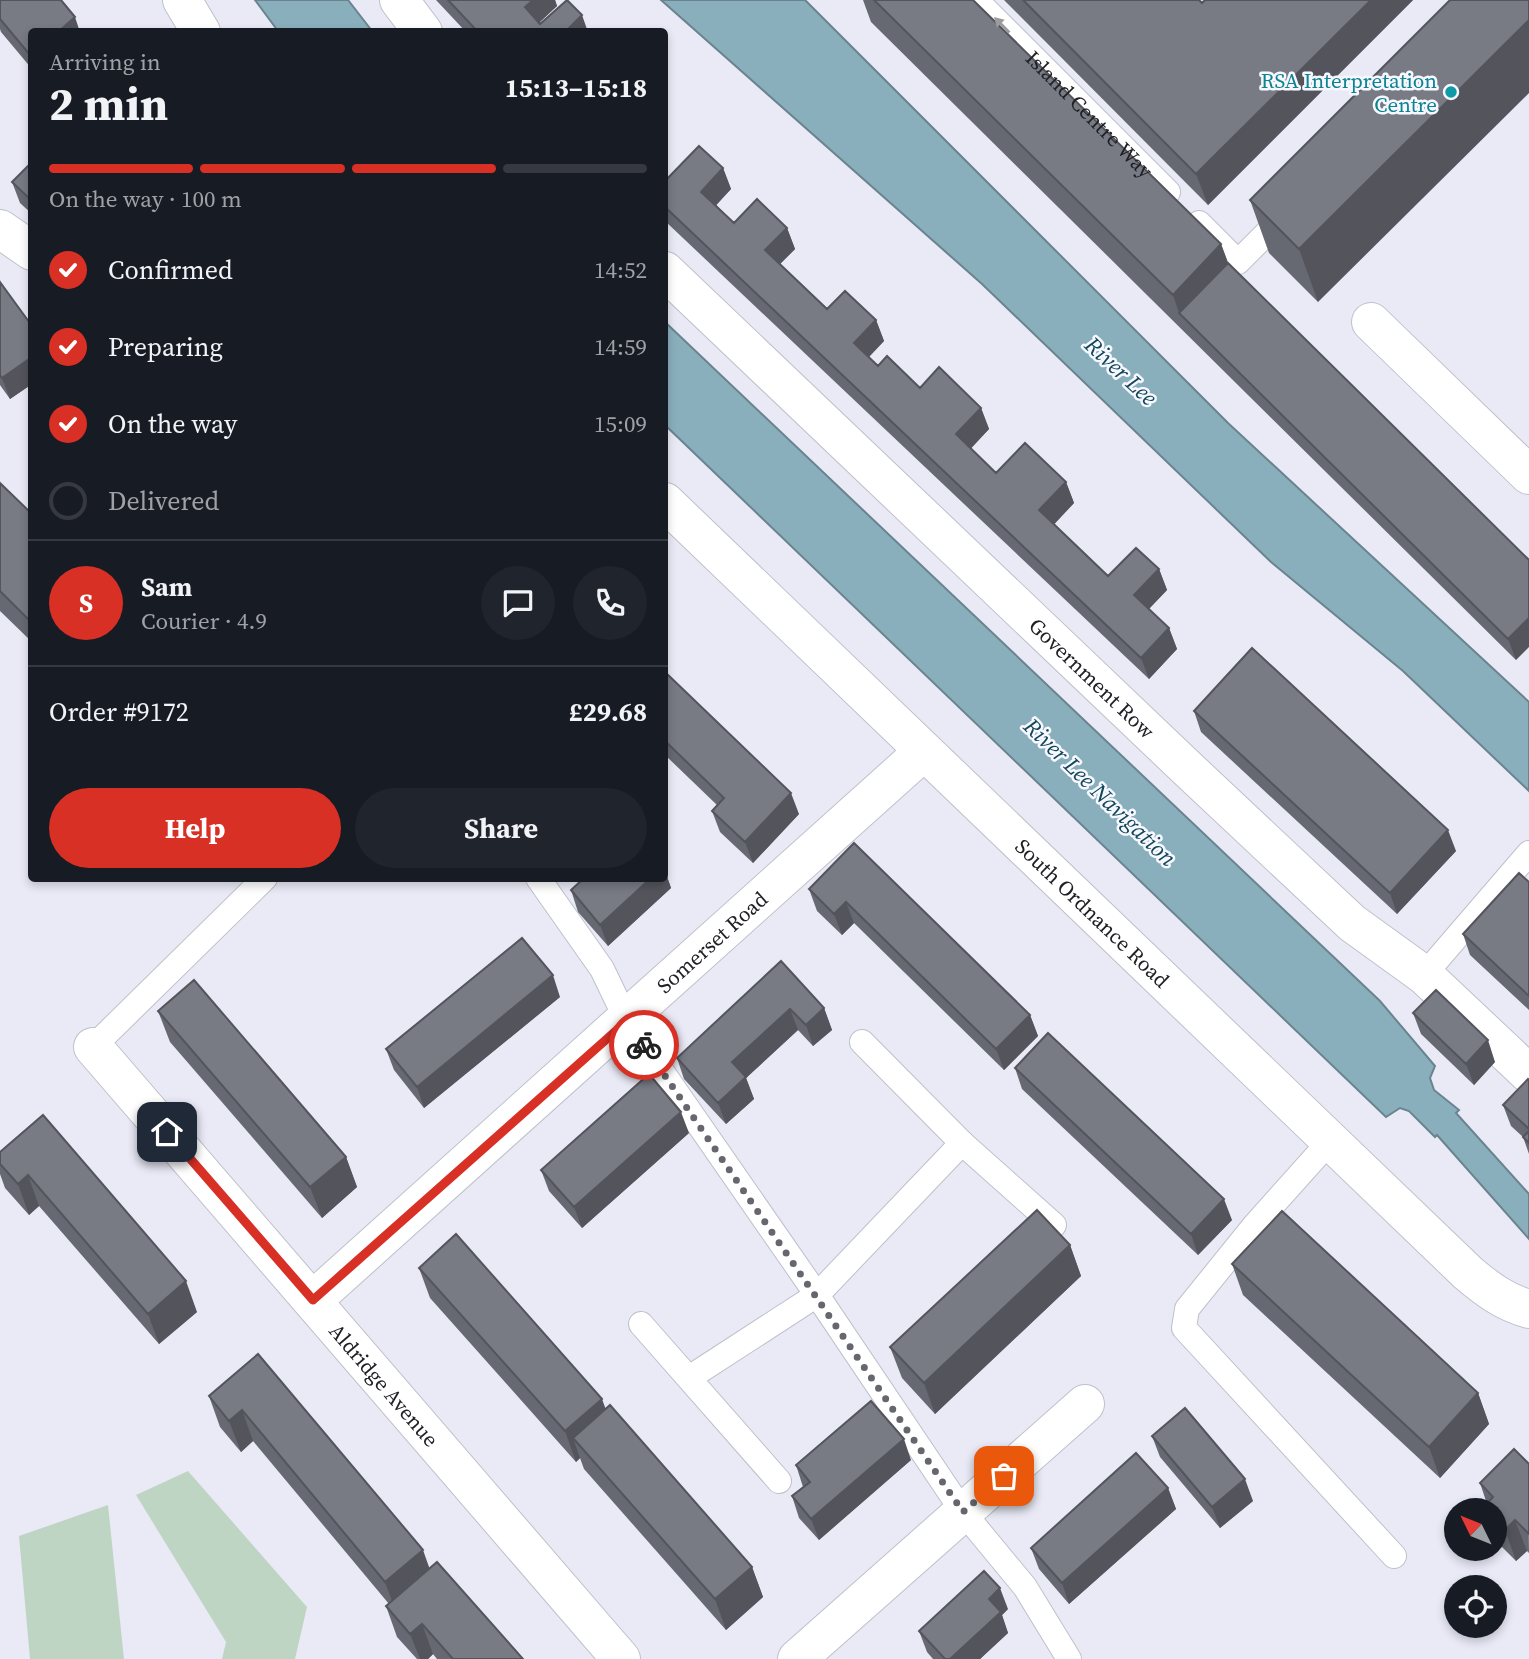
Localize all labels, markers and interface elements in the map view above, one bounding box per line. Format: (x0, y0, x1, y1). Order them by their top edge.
one-way arrow (993, 17, 1010, 34)
street label: Island Centre Way (1020, 44, 1160, 184)
text: Arriving in (49, 46, 161, 78)
place label: RSA Interpretation Centre (1261, 66, 1437, 119)
text: 15:13–15:18 (505, 70, 647, 106)
text: 2 min (49, 72, 168, 135)
marker: RSA Interpretation Centre (1443, 84, 1459, 100)
text: On the way · 100 m (49, 183, 242, 215)
icon: check (49, 251, 87, 289)
text: Confirmed (108, 252, 233, 288)
text: 14:52 (594, 254, 647, 286)
icon: check (49, 328, 87, 366)
text: Preparing (108, 329, 223, 365)
water label: River Lee (1077, 329, 1165, 413)
text: 14:59 (594, 331, 647, 363)
icon: check (49, 405, 87, 443)
text: On the way (108, 406, 237, 442)
text: 15:09 (594, 408, 647, 440)
text: Delivered (108, 483, 219, 519)
button: chat (481, 566, 555, 640)
button: phone (573, 566, 647, 640)
text: Sam (141, 569, 192, 605)
text: S (79, 585, 93, 621)
text: Courier · 4.9 (141, 605, 267, 637)
street label: Government Row (1023, 611, 1161, 745)
text: Order #9172 (49, 694, 189, 730)
text: £29.68 (569, 694, 647, 730)
water label: River Lee Navigation (1016, 710, 1183, 873)
button: Help (49, 788, 341, 868)
button: Share (355, 788, 647, 868)
street label: South Ordnance Road (1009, 832, 1176, 994)
street label: Somerset Road (650, 884, 773, 999)
courier (609, 1010, 679, 1080)
icon: bike (625, 1026, 663, 1064)
pin (137, 1102, 197, 1162)
icon: home (148, 1113, 186, 1151)
street label: Aldridge Avenue (323, 1317, 446, 1453)
pin (974, 1446, 1034, 1506)
icon: bag (985, 1457, 1023, 1495)
north arrow (1444, 1498, 1507, 1561)
map controls (1444, 1498, 1507, 1638)
button: locate (1444, 1575, 1507, 1638)

